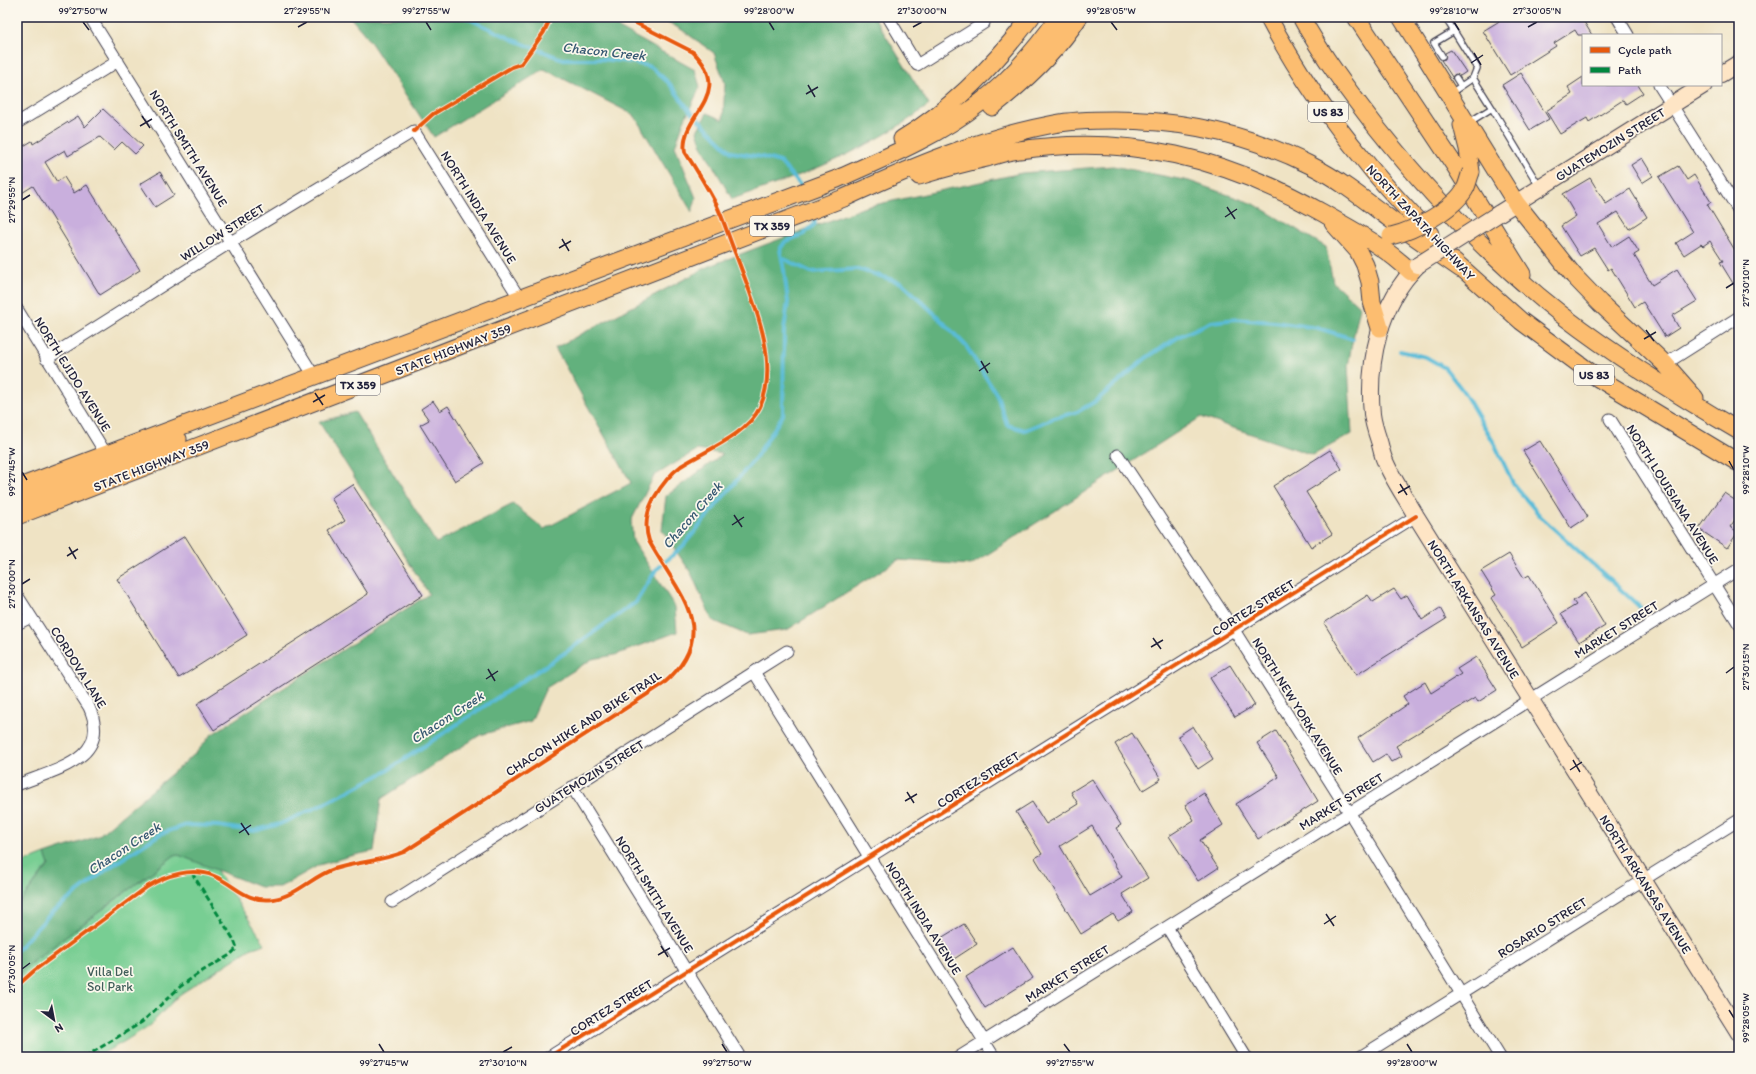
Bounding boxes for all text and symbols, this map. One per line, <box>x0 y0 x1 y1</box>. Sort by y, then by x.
text: 99°27'50"W <box>58 4 108 17</box>
text: 27°29'55"N <box>284 4 330 17</box>
text: 99°27'55"W <box>402 4 451 17</box>
text: 99°28'00"W <box>744 4 795 17</box>
text: 27°30'00"N <box>897 4 947 17</box>
text: 99°28'05"W <box>1086 4 1136 17</box>
text: 99°28'10"W <box>1429 4 1479 17</box>
text: 27°30'05"N <box>1513 4 1561 17</box>
legend <box>1582 34 1722 86</box>
water label: Chacon Creek <box>562 39 647 64</box>
text: Cycle path <box>1618 43 1672 57</box>
text: Path <box>1618 63 1641 77</box>
street label: NORTH SMITH AVENUE <box>146 87 231 209</box>
road number: US 83 <box>1308 102 1348 122</box>
street label: GUATEMOZIN STREET <box>1553 104 1669 184</box>
street label: NORTH INDIA AVENUE <box>438 148 519 266</box>
street label: NORTH ZAPATA HIGHWAY <box>1363 162 1478 284</box>
text: 27°29'55"N <box>5 177 18 223</box>
street label: WILLOW STREET <box>177 200 268 264</box>
road number: TX 359 <box>750 216 794 236</box>
text: 27°30'10"N <box>1739 259 1752 307</box>
street label: NORTH EJIDO AVENUE <box>31 314 114 434</box>
street label: STATE HIGHWAY 359 <box>393 320 513 378</box>
road number: US 83 <box>1574 365 1614 385</box>
road number: TX 359 <box>336 375 380 395</box>
street label: NORTH LOUISIANA AVENUE <box>1623 422 1722 567</box>
street label: STATE HIGHWAY 359 <box>91 436 211 494</box>
text: 99°28'10"W <box>1739 445 1752 495</box>
text: 99°27'45"W <box>5 447 18 496</box>
water label: Chacon Creek <box>659 478 727 552</box>
street label: NORTH ARKANSAS AVENUE <box>1425 537 1523 681</box>
text: 27°30'00"N <box>5 559 18 609</box>
street label: CORTEZ STREET <box>1209 576 1298 639</box>
street label: MARKET STREET <box>1571 597 1662 661</box>
street label: CORDOVA LANE <box>47 624 110 711</box>
street label: NORTH NEW YORK AVENUE <box>1249 635 1346 778</box>
text: 27°30'15"N <box>1739 643 1752 690</box>
street label: CHACON HIKE AND BIKE TRAIL <box>503 667 664 779</box>
water label: Chacon Creek <box>408 687 488 747</box>
street label: GUATEMOZIN STREET <box>532 736 648 816</box>
street label: CORTEZ STREET <box>934 748 1023 811</box>
street label: MARKET STREET <box>1296 769 1387 833</box>
street label: NORTH ARKANSAS AVENUE <box>1597 812 1695 956</box>
water label: Chacon Creek <box>85 818 165 878</box>
street label: NORTH SMITH AVENUE <box>612 833 697 955</box>
street label: NORTH INDIA AVENUE <box>883 859 964 977</box>
street label: ROSARIO STREET <box>1495 894 1590 961</box>
street label: MARKET STREET <box>1022 941 1113 1005</box>
text: 27°30'05"N <box>5 945 18 993</box>
park label: Villa Del Sol Park <box>87 964 133 994</box>
street label: CORTEZ STREET <box>567 976 656 1039</box>
text: 99°28'05"W <box>1739 993 1752 1043</box>
north arrow <box>34 1000 74 1040</box>
text: N <box>52 1021 66 1036</box>
text: 99°27'45"W <box>360 1056 409 1069</box>
text: 27°30'10"N <box>479 1056 527 1069</box>
text: 99°27'50"W <box>702 1056 752 1069</box>
text: 99°27'55"W <box>1046 1056 1095 1069</box>
text: 99°28'00"W <box>1387 1056 1438 1069</box>

